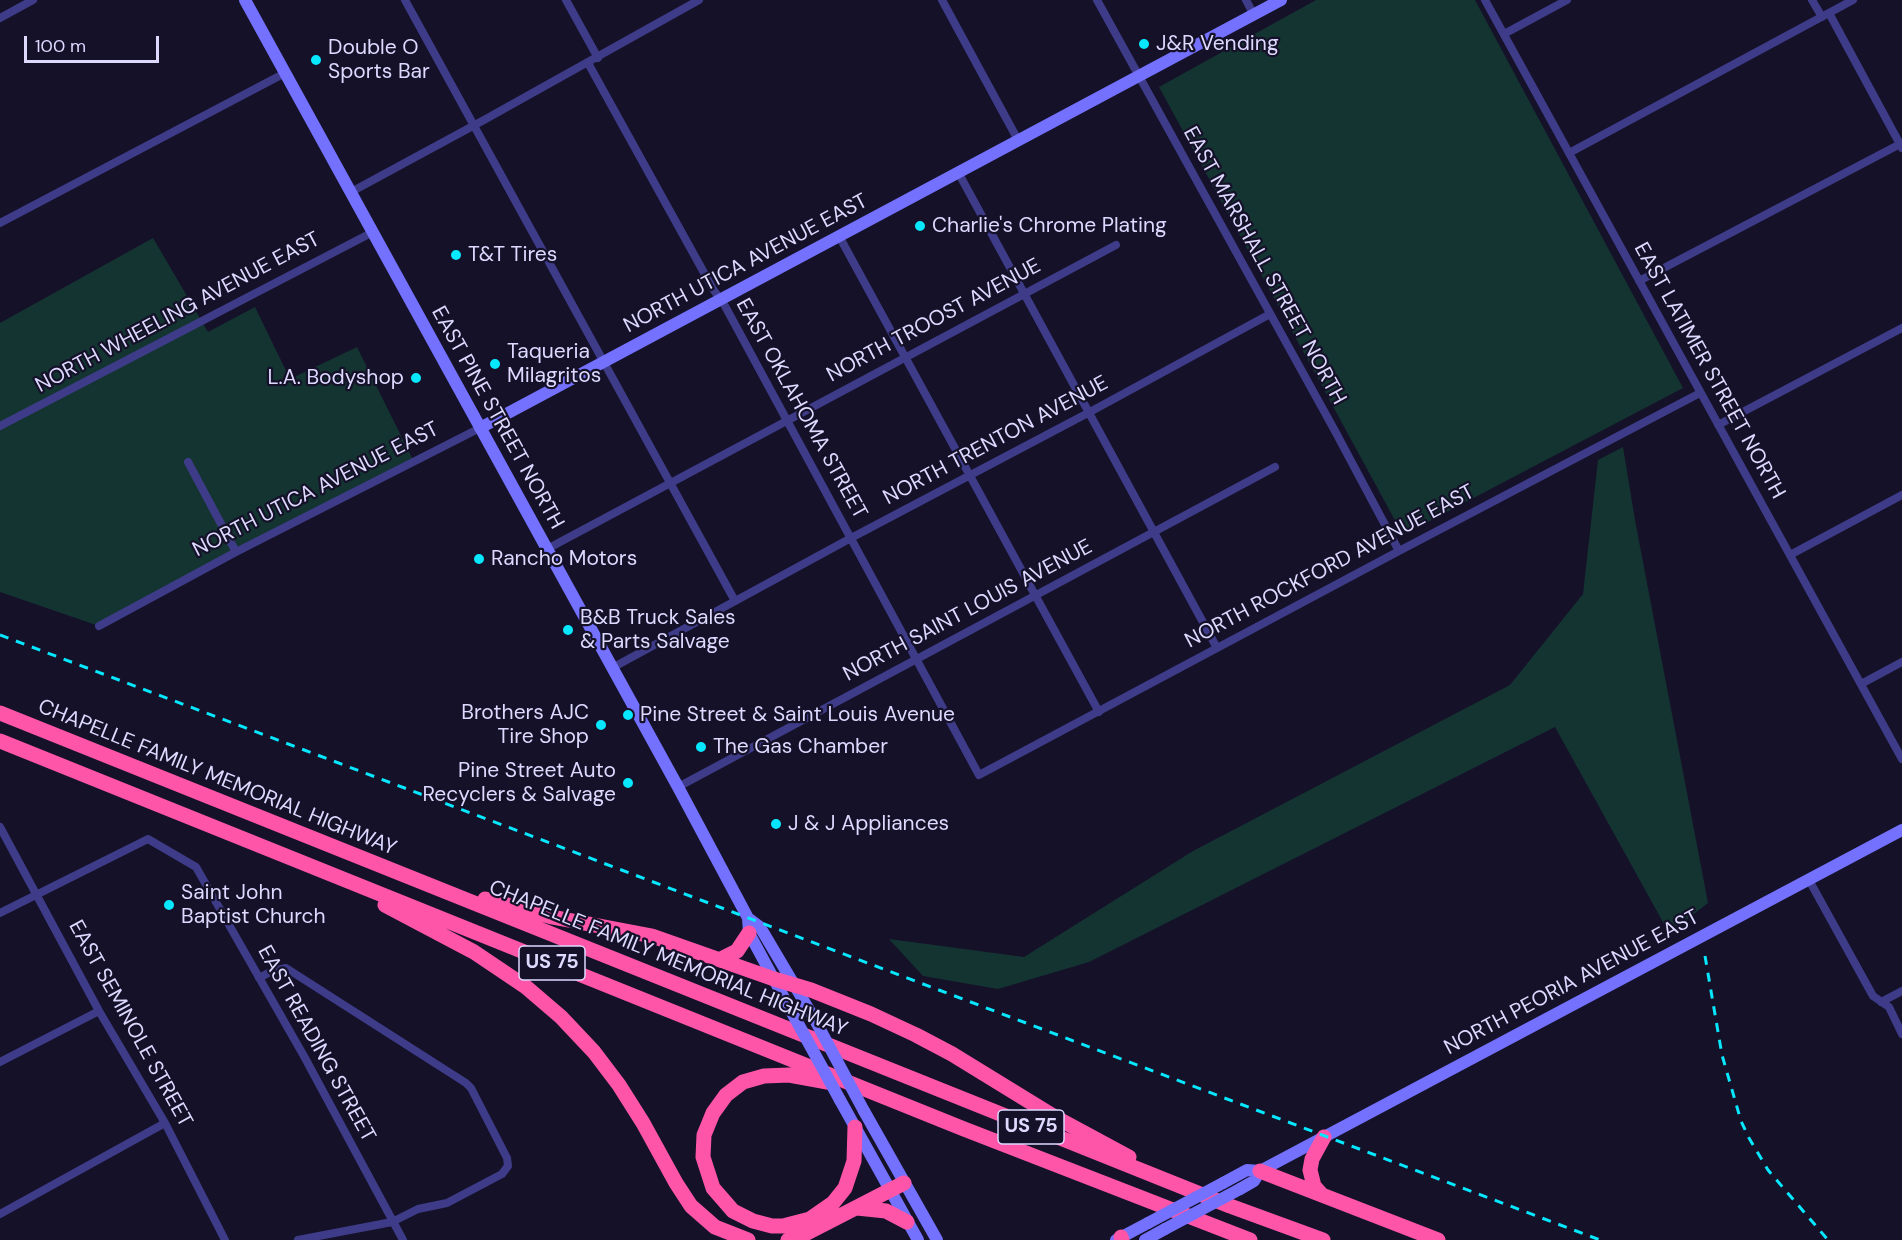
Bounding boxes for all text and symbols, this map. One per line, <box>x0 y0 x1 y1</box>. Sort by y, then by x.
scale bar <box>27 24 162 62</box>
place label: J&R Vending <box>1156 31 1279 57</box>
text: 100 m <box>35 34 86 58</box>
place label: Double O Sports Bar <box>328 35 430 85</box>
marker: J&R Vending <box>1137 37 1151 51</box>
marker: Double O Sports Bar <box>309 53 323 67</box>
street label: EAST MARSHALL STREET NORTH <box>1177 123 1351 409</box>
street label: NORTH UTICA AVENUE EAST <box>620 189 872 339</box>
place label: Charlie's Chrome Plating <box>932 213 1167 239</box>
marker: Charlie's Chrome Plating <box>913 219 927 233</box>
street label: NORTH WHEELING AVENUE EAST <box>32 227 324 399</box>
street label: EAST LATIMER STREET NORTH <box>1628 238 1790 504</box>
place label: T&T Tires <box>468 242 557 268</box>
marker: T&T Tires <box>449 248 463 262</box>
street label: NORTH TROOST AVENUE <box>823 254 1045 388</box>
street label: EAST OKLAHOMA STREET <box>730 294 872 524</box>
street label: EAST PINE STREET NORTH <box>425 302 569 534</box>
place label: Taqueria Milagritos <box>507 339 601 389</box>
marker: Taqueria Milagritos <box>488 357 502 371</box>
place label: L.A. Bodyshop <box>268 365 404 391</box>
marker: L.A. Bodyshop <box>409 371 423 385</box>
street label: NORTH TRENTON AVENUE <box>879 371 1113 511</box>
street label: NORTH UTICA AVENUE EAST <box>189 417 443 563</box>
street label: NORTH ROCKFORD AVENUE EAST <box>1181 480 1479 654</box>
street label: NORTH SAINT LOUIS AVENUE <box>839 535 1097 687</box>
place label: Rancho Motors <box>491 546 637 572</box>
marker: Rancho Motors <box>472 552 486 566</box>
place label: B&B Truck Sales & Parts Salvage <box>580 605 736 655</box>
marker: B&B Truck Sales & Parts Salvage <box>561 623 575 637</box>
street label: CHAPELLE FAMILY MEMORIAL HIGHWAY <box>34 694 400 862</box>
place label: Brothers AJC Tire Shop <box>461 700 589 750</box>
place label: Pine Street & Saint Louis Avenue <box>640 702 955 728</box>
marker: Pine Street & Saint Louis Avenue <box>621 708 635 722</box>
marker: Brothers AJC Tire Shop <box>594 718 608 732</box>
place label: The Gas Chamber <box>713 734 888 760</box>
marker: The Gas Chamber <box>694 740 708 754</box>
place label: Pine Street Auto Recyclers & Salvage <box>423 758 616 808</box>
marker: Pine Street Auto Recyclers & Salvage <box>621 776 635 790</box>
place label: J & J Appliances <box>788 811 949 837</box>
marker: J & J Appliances <box>769 817 783 831</box>
street label: CHAPELLE FAMILY MEMORIAL HIGHWAY <box>485 875 851 1043</box>
place label: Saint John Baptist Church <box>181 880 326 930</box>
marker: Saint John Baptist Church <box>162 898 176 912</box>
street label: NORTH PEORIA AVENUE EAST <box>1440 905 1704 1061</box>
street label: EAST SEMINOLE STREET <box>63 916 197 1132</box>
street label: EAST READING STREET <box>252 942 380 1146</box>
road number: US 75 <box>519 946 585 980</box>
road number: US 75 <box>998 1110 1064 1144</box>

